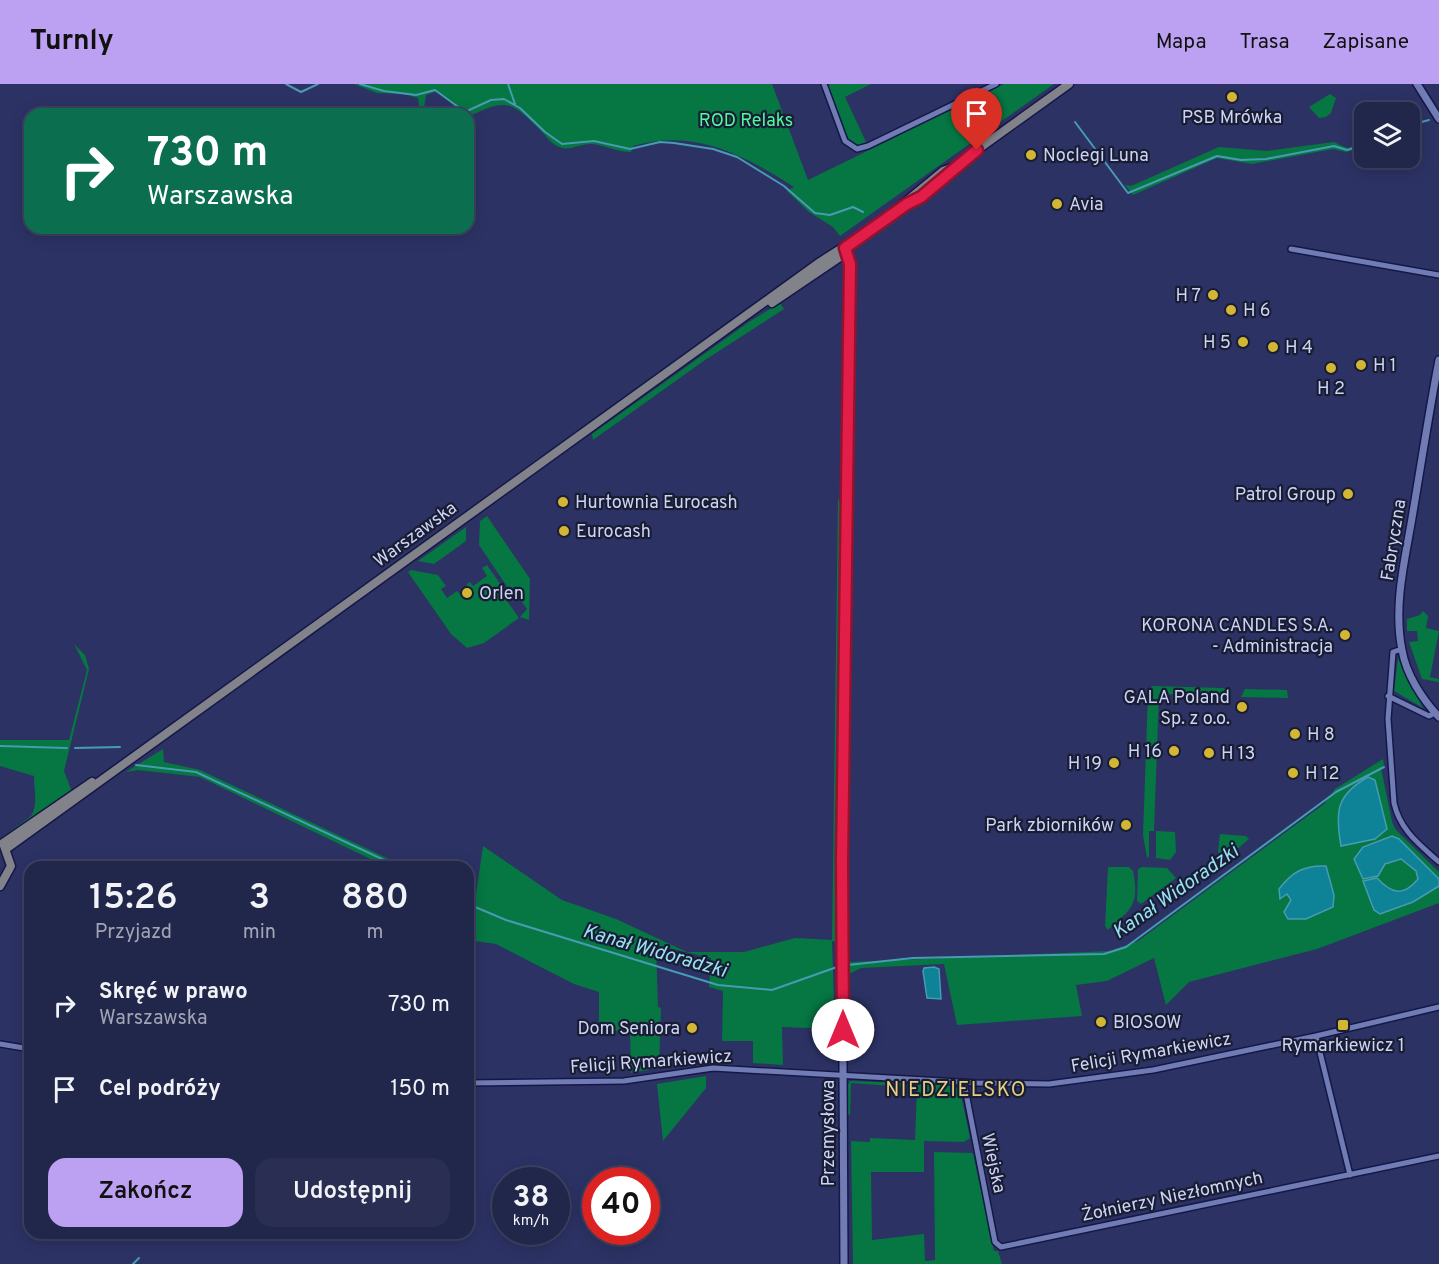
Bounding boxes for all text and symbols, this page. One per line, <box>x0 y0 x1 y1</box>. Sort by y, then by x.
text: Turnly <box>30 24 114 60</box>
text: Mapa <box>1156 29 1207 56</box>
text: Trasa <box>1240 29 1289 56</box>
text: Zapisane <box>1322 29 1409 56</box>
pin <box>951 88 1002 150</box>
marker: PSB Mrówka <box>1225 90 1239 104</box>
icon: arrive <box>960 97 993 130</box>
map controls <box>1354 102 1420 168</box>
button: layers <box>1354 102 1420 168</box>
place label: PSB Mrówka <box>1182 107 1282 130</box>
park label: ROD Relaks <box>699 110 793 133</box>
text: 730 m <box>147 128 268 181</box>
icon: right <box>48 132 126 210</box>
place label: Noclegi Luna <box>1043 145 1149 168</box>
marker: Noclegi Luna <box>1024 148 1038 162</box>
text: Warszawska <box>147 180 293 214</box>
place label: Avia <box>1069 194 1104 217</box>
marker: Avia <box>1050 197 1064 211</box>
place label: H 7 <box>1175 285 1201 308</box>
marker: H 7 <box>1206 288 1220 302</box>
place label: H 6 <box>1243 300 1271 323</box>
marker: H 6 <box>1224 303 1238 317</box>
place label: H 5 <box>1203 332 1231 355</box>
marker: H 5 <box>1236 335 1250 349</box>
place label: H 4 <box>1285 337 1313 360</box>
marker: H 4 <box>1266 340 1280 354</box>
place label: H 1 <box>1373 355 1397 378</box>
marker: H 1 <box>1354 358 1368 372</box>
marker: H 2 <box>1324 361 1338 375</box>
place label: H 2 <box>1317 378 1345 401</box>
place label: Patrol Group <box>1235 484 1336 507</box>
marker: Patrol Group <box>1341 487 1355 501</box>
place label: Hurtownia Eurocash <box>575 492 738 515</box>
marker: Hurtownia Eurocash <box>556 495 570 509</box>
street label: Warszawska <box>370 497 462 573</box>
street label: Fabryczna <box>1377 498 1412 583</box>
place label: Eurocash <box>576 521 651 544</box>
marker: Eurocash <box>557 524 571 538</box>
place label: Orlen <box>479 583 524 606</box>
marker: Orlen <box>460 586 474 600</box>
place label: KORONA CANDLES S.A. - Administracja <box>1141 615 1333 659</box>
marker: KORONA CANDLES S.A. - Administracja <box>1338 628 1352 642</box>
place label: GALA Poland Sp. z o.o. <box>1124 687 1230 731</box>
marker: GALA Poland Sp. z o.o. <box>1235 700 1249 714</box>
place label: H 8 <box>1307 724 1335 747</box>
marker: H 8 <box>1288 727 1302 741</box>
place label: H 16 <box>1128 741 1162 764</box>
place label: H 13 <box>1221 743 1255 766</box>
marker: H 16 <box>1167 744 1181 758</box>
marker: H 13 <box>1202 746 1216 760</box>
place label: H 19 <box>1068 753 1102 776</box>
marker: H 19 <box>1107 756 1121 770</box>
place label: H 12 <box>1305 763 1340 786</box>
marker: H 12 <box>1286 766 1300 780</box>
place label: Park zbiorników <box>985 815 1114 838</box>
marker: Park zbiorników <box>1119 818 1133 832</box>
water label: Kanał Widoradzki <box>1108 839 1245 946</box>
text: 15:26 <box>89 876 178 922</box>
text: 3 <box>249 876 270 922</box>
text: 880 <box>341 876 409 922</box>
water label: Kanał Widoradzki <box>580 919 730 985</box>
text: Przyjazd <box>95 920 172 946</box>
text: min <box>243 920 276 946</box>
text: m <box>367 920 383 946</box>
text: Skręć w prawo <box>99 979 248 1006</box>
icon: right <box>48 989 81 1022</box>
text: 730 m <box>388 992 450 1019</box>
position arrow <box>811 998 875 1062</box>
text: Warszawska <box>99 1006 207 1032</box>
place label: BIOSOW <box>1113 1012 1181 1035</box>
marker: BIOSOW <box>1094 1015 1108 1029</box>
place label: Dom Seniora <box>577 1018 680 1041</box>
marker: Rymarkiewicz 1 <box>1336 1018 1350 1032</box>
marker: Dom Seniora <box>685 1021 699 1035</box>
street label: Felicji Rymarkiewicz <box>1069 1028 1233 1079</box>
place label: Rymarkiewicz 1 <box>1281 1035 1405 1058</box>
street label: Felicji Rymarkiewicz <box>569 1045 733 1080</box>
icon: arrive <box>48 1073 81 1106</box>
text: Cel podróży <box>99 1076 221 1103</box>
text: 150 m <box>390 1076 450 1103</box>
district label: NIEDZIELSKO <box>885 1078 1027 1104</box>
street label: Przemysłowa <box>818 1080 841 1186</box>
street label: Wiejska <box>975 1131 1010 1196</box>
button: Zakończ <box>48 1158 243 1227</box>
button: Udostępnij <box>255 1158 450 1227</box>
street label: Żołnierzy Niezłomnych <box>1079 1165 1265 1228</box>
speed limit sign: 40 <box>582 1167 660 1245</box>
text: 38 <box>513 1180 549 1217</box>
text: km/h <box>513 1212 549 1231</box>

